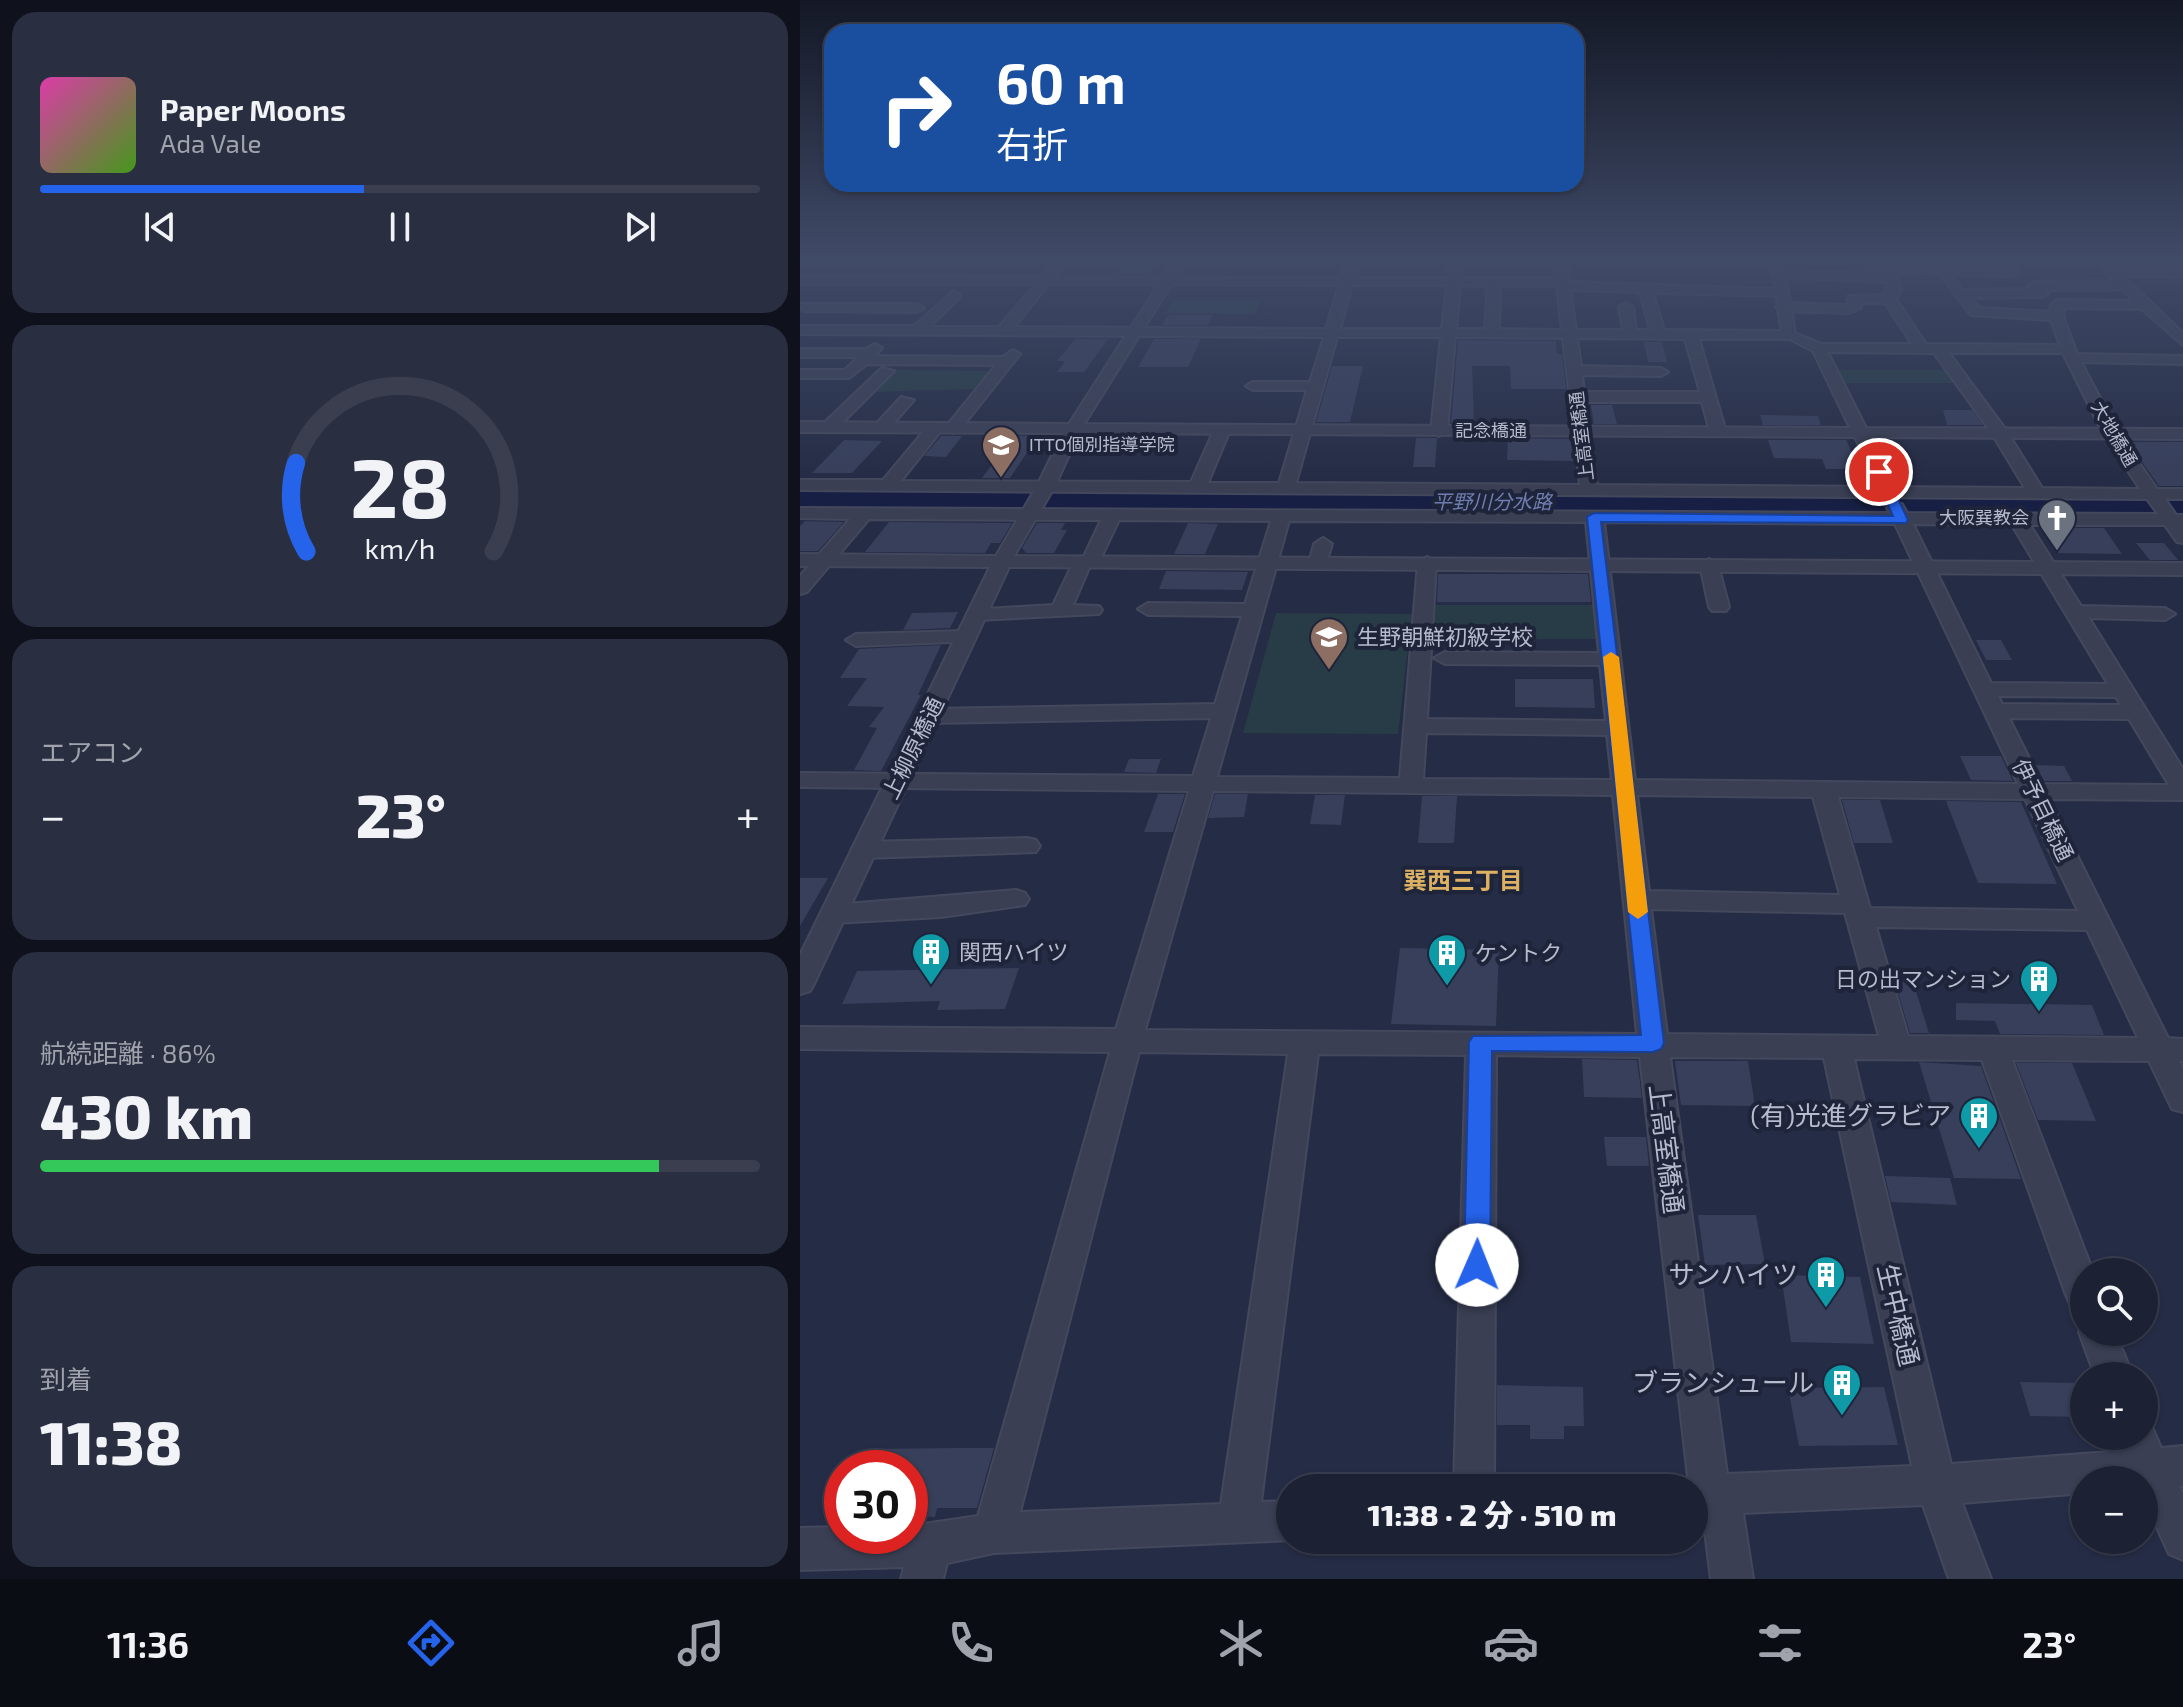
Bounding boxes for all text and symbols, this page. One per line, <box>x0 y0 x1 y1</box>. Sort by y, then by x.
text: 60 m <box>996 48 1126 115</box>
icon: right <box>864 56 968 160</box>
text: Paper Moons <box>160 91 346 127</box>
text: 右折 <box>996 122 1068 165</box>
text: Ada Vale <box>160 127 262 158</box>
icon: previous <box>138 205 182 249</box>
icon: pause <box>378 205 422 249</box>
icon: next <box>618 205 662 249</box>
street label: 上高室橋通 <box>1565 390 1597 482</box>
street label: 大地橋通 <box>2087 397 2142 470</box>
street label: 記念橋通 <box>1455 419 1527 441</box>
school or university icon: ITTO個別指導学院 <box>980 424 1022 479</box>
place label: ITTO個別指導学院 <box>1029 433 1174 455</box>
text: 28 <box>350 435 450 535</box>
pin <box>1845 438 1913 506</box>
icon: arrive <box>1857 450 1901 494</box>
water label: 平野川分水路 <box>1432 489 1554 513</box>
church icon: 大阪巽教会 <box>2036 497 2078 552</box>
place label: 大阪巽教会 <box>1939 506 2029 528</box>
text: km/h <box>365 530 435 565</box>
school or university icon: 生野朝鮮初級学校 <box>1308 616 1350 671</box>
place label: 生野朝鮮初級学校 <box>1357 623 1533 649</box>
street label: 上柳原橋通 <box>876 692 948 803</box>
text: エアコン <box>40 736 144 767</box>
street label: 伊予目橋通 <box>2008 754 2080 865</box>
text: 23° <box>356 778 446 850</box>
text: − <box>40 788 66 841</box>
text: + <box>736 788 760 841</box>
district label: 巽西三丁目 <box>1403 865 1523 894</box>
building icon: 関西ハイツ <box>910 931 952 986</box>
building icon: ケントク <box>1426 932 1468 987</box>
place label: 関西ハイツ <box>959 938 1069 964</box>
place label: ケントク <box>1475 939 1562 965</box>
building icon: 日の出マンション <box>2018 958 2060 1013</box>
place label: 日の出マンション <box>1835 965 2011 991</box>
text: 航続距離 · 86% <box>40 1037 216 1068</box>
text: 430 km <box>40 1079 253 1151</box>
street label: 上高室橋通 <box>1644 1082 1691 1215</box>
building icon: (有)光進グラビア <box>1958 1095 2000 1150</box>
place label: (有)光進グラビア <box>1750 1099 1951 1130</box>
position arrow <box>1435 1223 1519 1307</box>
building icon: サンハイツ <box>1805 1254 1847 1309</box>
place label: サンハイツ <box>1669 1258 1798 1289</box>
map controls <box>2070 1258 2158 1554</box>
button: search <box>2070 1258 2158 1346</box>
street label: 生中橋通 <box>1873 1261 1926 1369</box>
building icon: ブランシュール <box>1821 1362 1863 1417</box>
button: + <box>2070 1362 2158 1450</box>
text: 到着 <box>40 1363 92 1394</box>
place label: ブランシュール <box>1632 1366 1814 1397</box>
text: 11:38 <box>40 1405 183 1477</box>
speed limit sign: 30 <box>824 1450 928 1554</box>
button: − <box>2070 1466 2158 1554</box>
text: 11:38 · 2 分 · 510 m <box>1367 1496 1617 1532</box>
icon: directions <box>403 1615 459 1671</box>
icon: music <box>673 1615 729 1671</box>
icon: phone <box>943 1615 999 1671</box>
icon: climate <box>1213 1615 1269 1671</box>
icon: car <box>1483 1615 1539 1671</box>
icon: filters <box>1752 1615 1808 1671</box>
text: 11:36 <box>107 1622 189 1665</box>
text: 23° <box>2022 1622 2076 1665</box>

